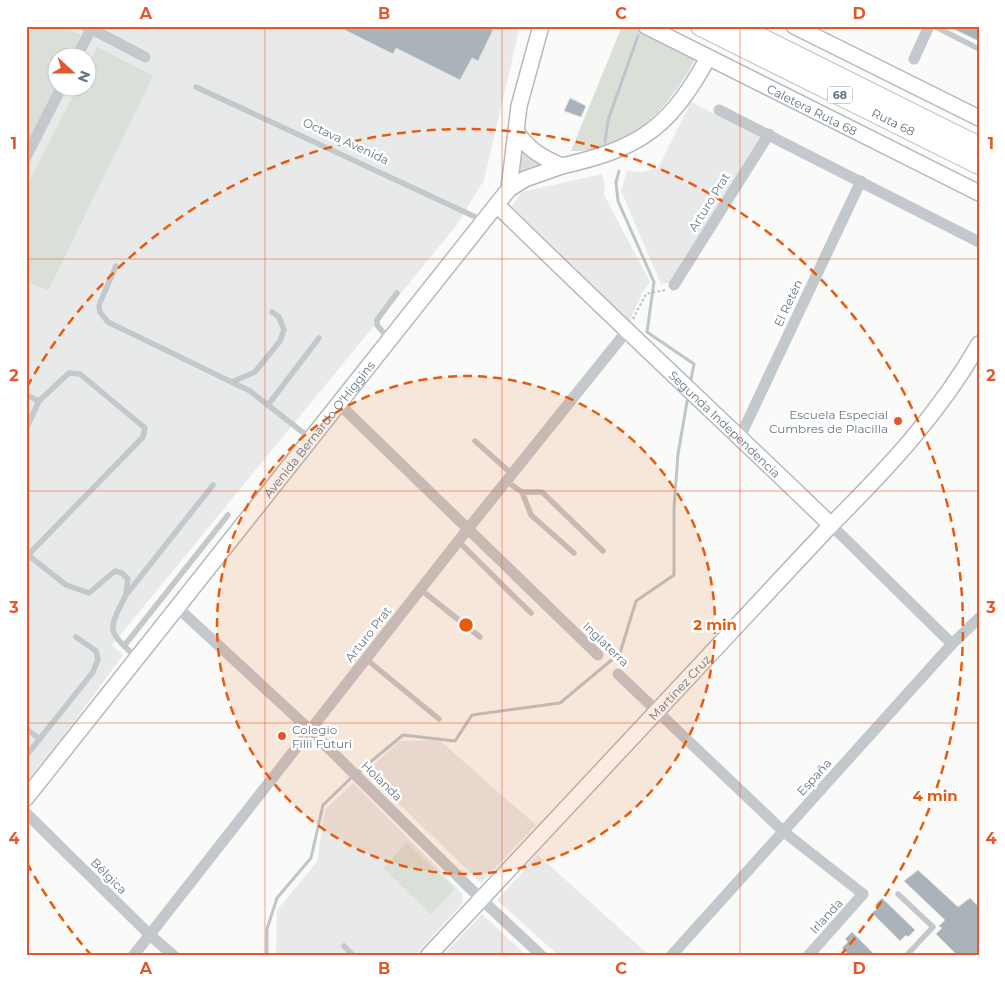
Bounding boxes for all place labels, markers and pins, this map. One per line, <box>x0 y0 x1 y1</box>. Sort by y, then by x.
place label: Escuela Especial Cumbres de Placilla <box>769 407 888 436</box>
marker: Escuela Especial Cumbres de Placilla <box>892 415 904 427</box>
centre of rings <box>457 616 475 634</box>
place label: Colegio Filii Futuri <box>292 722 352 751</box>
marker: Colegio Filii Futuri <box>276 730 288 742</box>

